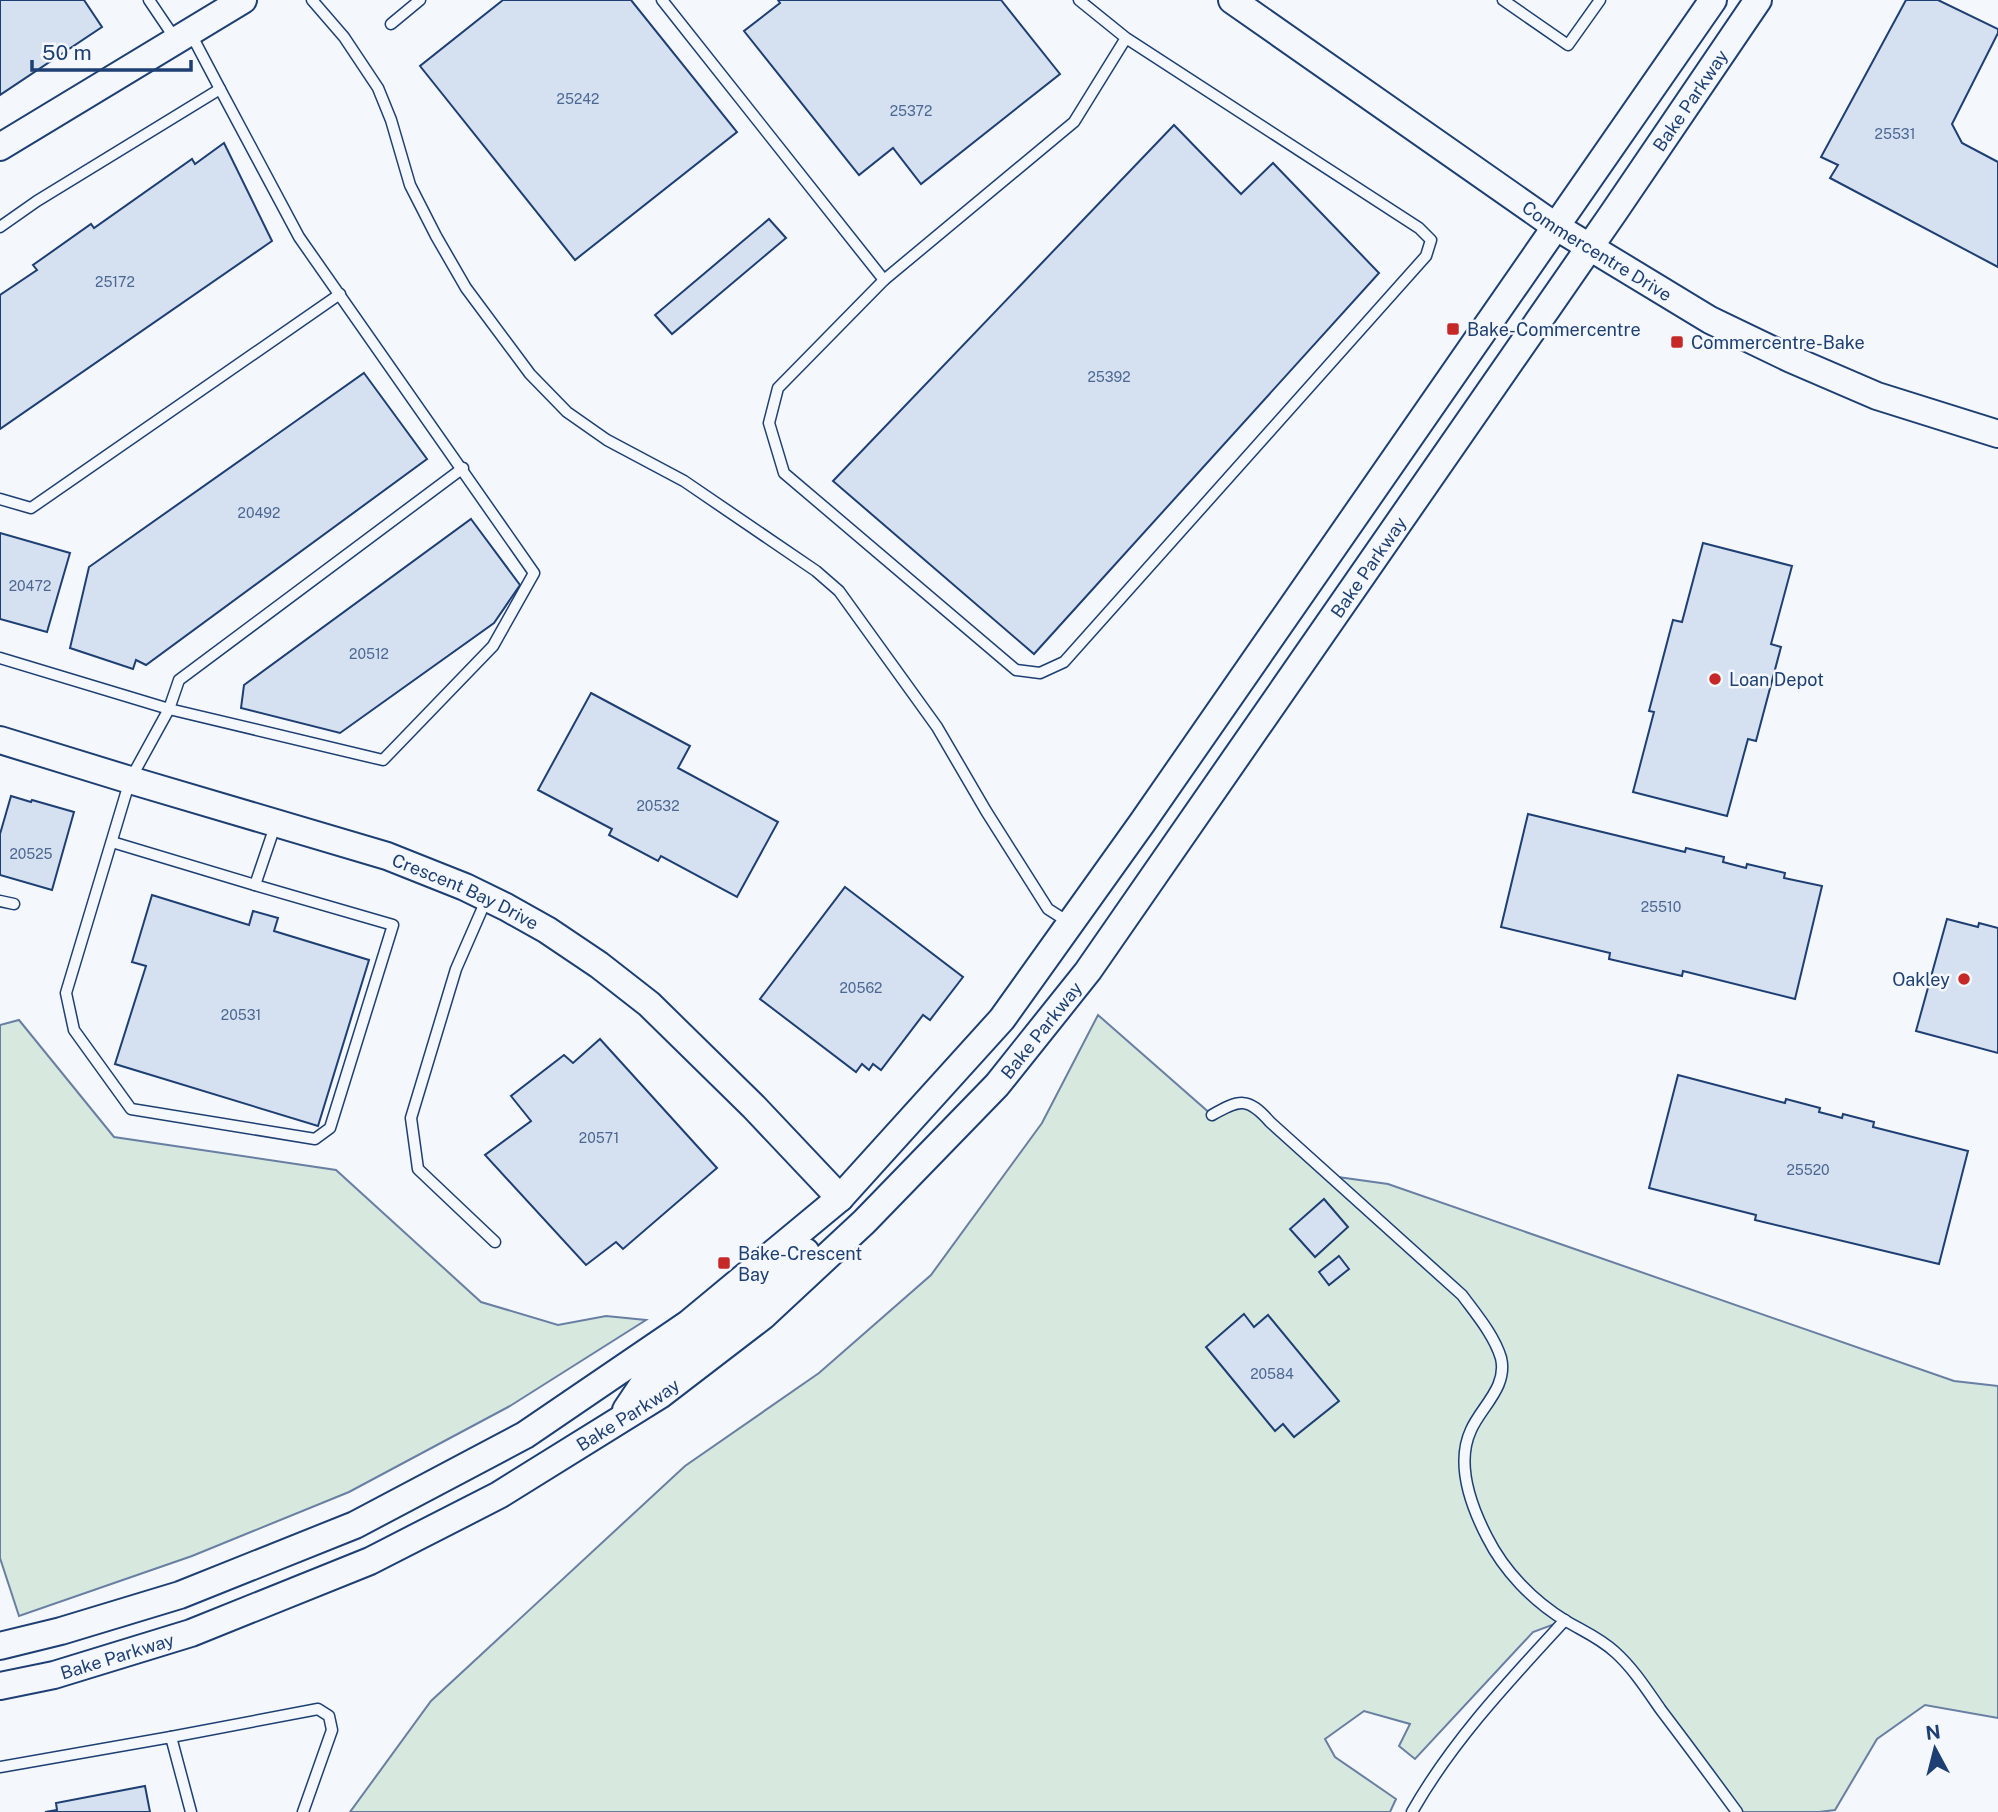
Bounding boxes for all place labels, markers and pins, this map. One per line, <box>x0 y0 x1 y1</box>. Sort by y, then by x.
place label: Bake-Commercentre <box>1467 319 1641 340</box>
marker: Bake-Commercentre <box>1445 321 1461 337</box>
place label: Commercentre-Bake <box>1691 332 1865 353</box>
marker: Commercentre-Bake <box>1669 334 1685 350</box>
place label: Loan Depot <box>1729 669 1824 690</box>
marker: Loan Depot <box>1707 671 1723 687</box>
place label: Oakley <box>1892 969 1950 990</box>
marker: Oakley <box>1956 971 1972 987</box>
place label: Bake-Crescent Bay <box>738 1243 862 1285</box>
marker: Bake-Crescent Bay <box>716 1255 732 1271</box>

